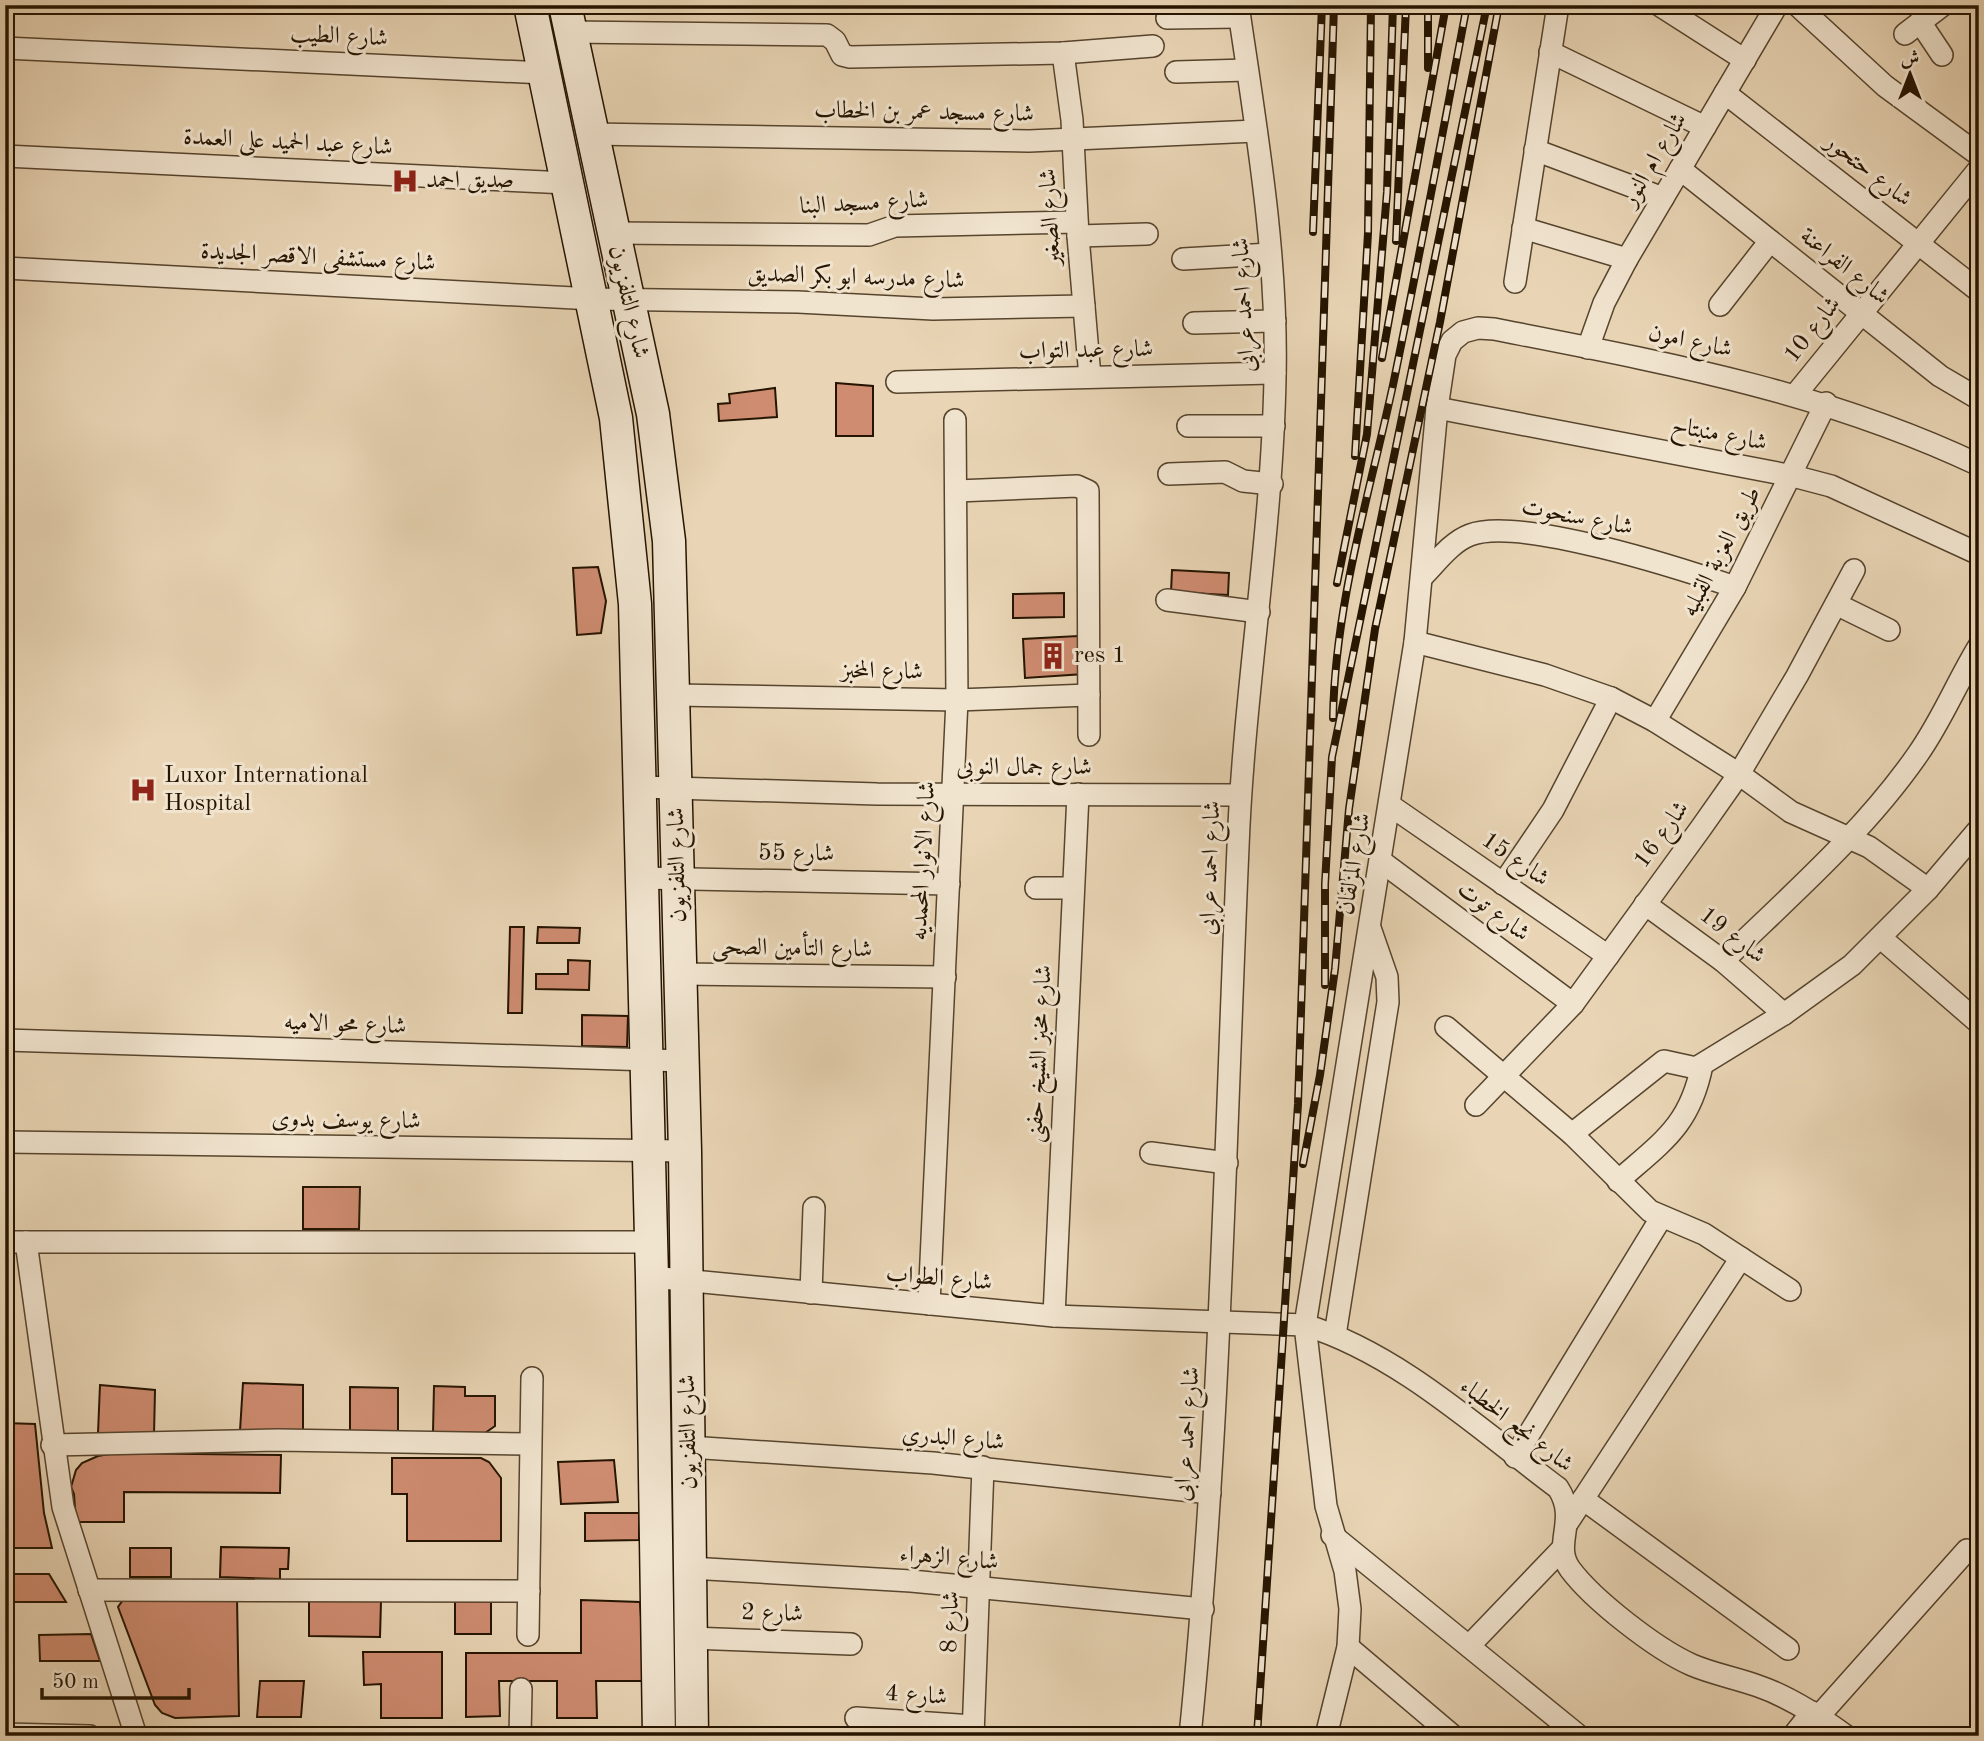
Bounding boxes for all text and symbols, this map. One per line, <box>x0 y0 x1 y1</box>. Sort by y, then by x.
street label: شارع الطيب <box>289 22 389 58</box>
north arrow <box>1876 38 1946 108</box>
text: ش <box>1901 50 1919 69</box>
street label: شارع مسجد عمر بن الخطاب <box>814 99 1034 133</box>
street label: شارع ام النور <box>1617 109 1698 216</box>
street label: شارع عبد الحميد على العمدة <box>182 126 393 166</box>
street label: شارع حتحور <box>1815 129 1916 217</box>
hospital icon: صديق احمد <box>390 166 420 196</box>
street label: شارع الصغير <box>1036 168 1072 269</box>
place label: صديق احمد <box>426 169 514 194</box>
street label: شارع مسجد البنا <box>799 189 929 225</box>
street label: شارع الفراعنة <box>1791 224 1893 315</box>
street label: شارع احمد عرابى <box>1229 237 1267 373</box>
street label: شارع مستشفى الاقصر الجديدة <box>200 240 436 282</box>
street label: شارع التلفزيون <box>598 243 653 362</box>
street label: شارع مدرسه ابو بكر الصديق <box>747 260 965 300</box>
street label: شارع 10 <box>1780 293 1851 371</box>
street label: شارع امون <box>1645 321 1734 368</box>
street label: شارع عبد التواب <box>1018 338 1154 370</box>
street label: شارع منبتاح <box>1668 414 1769 463</box>
street label: طريق العزبة القبليه <box>1678 483 1767 621</box>
street label: شارع سنحوت <box>1518 495 1635 546</box>
building icon: res 1 <box>1038 641 1068 671</box>
place label: res 1 <box>1074 644 1126 668</box>
street label: شارع المخبز <box>838 658 923 691</box>
street label: شارع جمال النوبى <box>956 756 1092 786</box>
place label: Luxor International Hospital <box>164 764 368 816</box>
hospital icon: Luxor International Hospital <box>128 775 158 805</box>
street label: شارع الانوار المحمديه <box>907 781 946 942</box>
street label: شارع 16 <box>1630 797 1699 876</box>
street label: شارع احمد عرابى <box>1197 800 1231 936</box>
street label: شارع التلفزيون <box>665 807 697 923</box>
street label: شارع المزلقان <box>1334 811 1382 918</box>
street label: شارع 15 <box>1473 828 1553 897</box>
street label: شارع 55 <box>758 841 834 873</box>
street label: شارع توت <box>1449 877 1534 951</box>
street label: شارع 19 <box>1691 903 1769 974</box>
street label: شارع التأمين الصحى <box>712 929 872 968</box>
street label: شارع مخبز الشيخ حفنى <box>1023 964 1064 1144</box>
street label: شارع محو الاميه <box>283 1011 407 1045</box>
street label: شارع يوسف بدوى <box>271 1108 421 1140</box>
street label: شارع الطواب <box>884 1262 993 1302</box>
street label: شارع احمد عرابى <box>1171 1366 1211 1502</box>
street label: شارع التلفزيون <box>676 1374 708 1490</box>
street label: شارع نجع الخطباء <box>1450 1375 1577 1484</box>
street label: شارع البدري <box>900 1423 1005 1461</box>
street label: شارع الزهراء <box>898 1542 1000 1581</box>
street label: شارع 8 <box>938 1590 970 1654</box>
street label: شارع 2 <box>740 1601 804 1633</box>
scale bar <box>42 1657 189 1701</box>
text: 50 m <box>52 1672 99 1693</box>
street label: شارع 4 <box>884 1682 948 1716</box>

